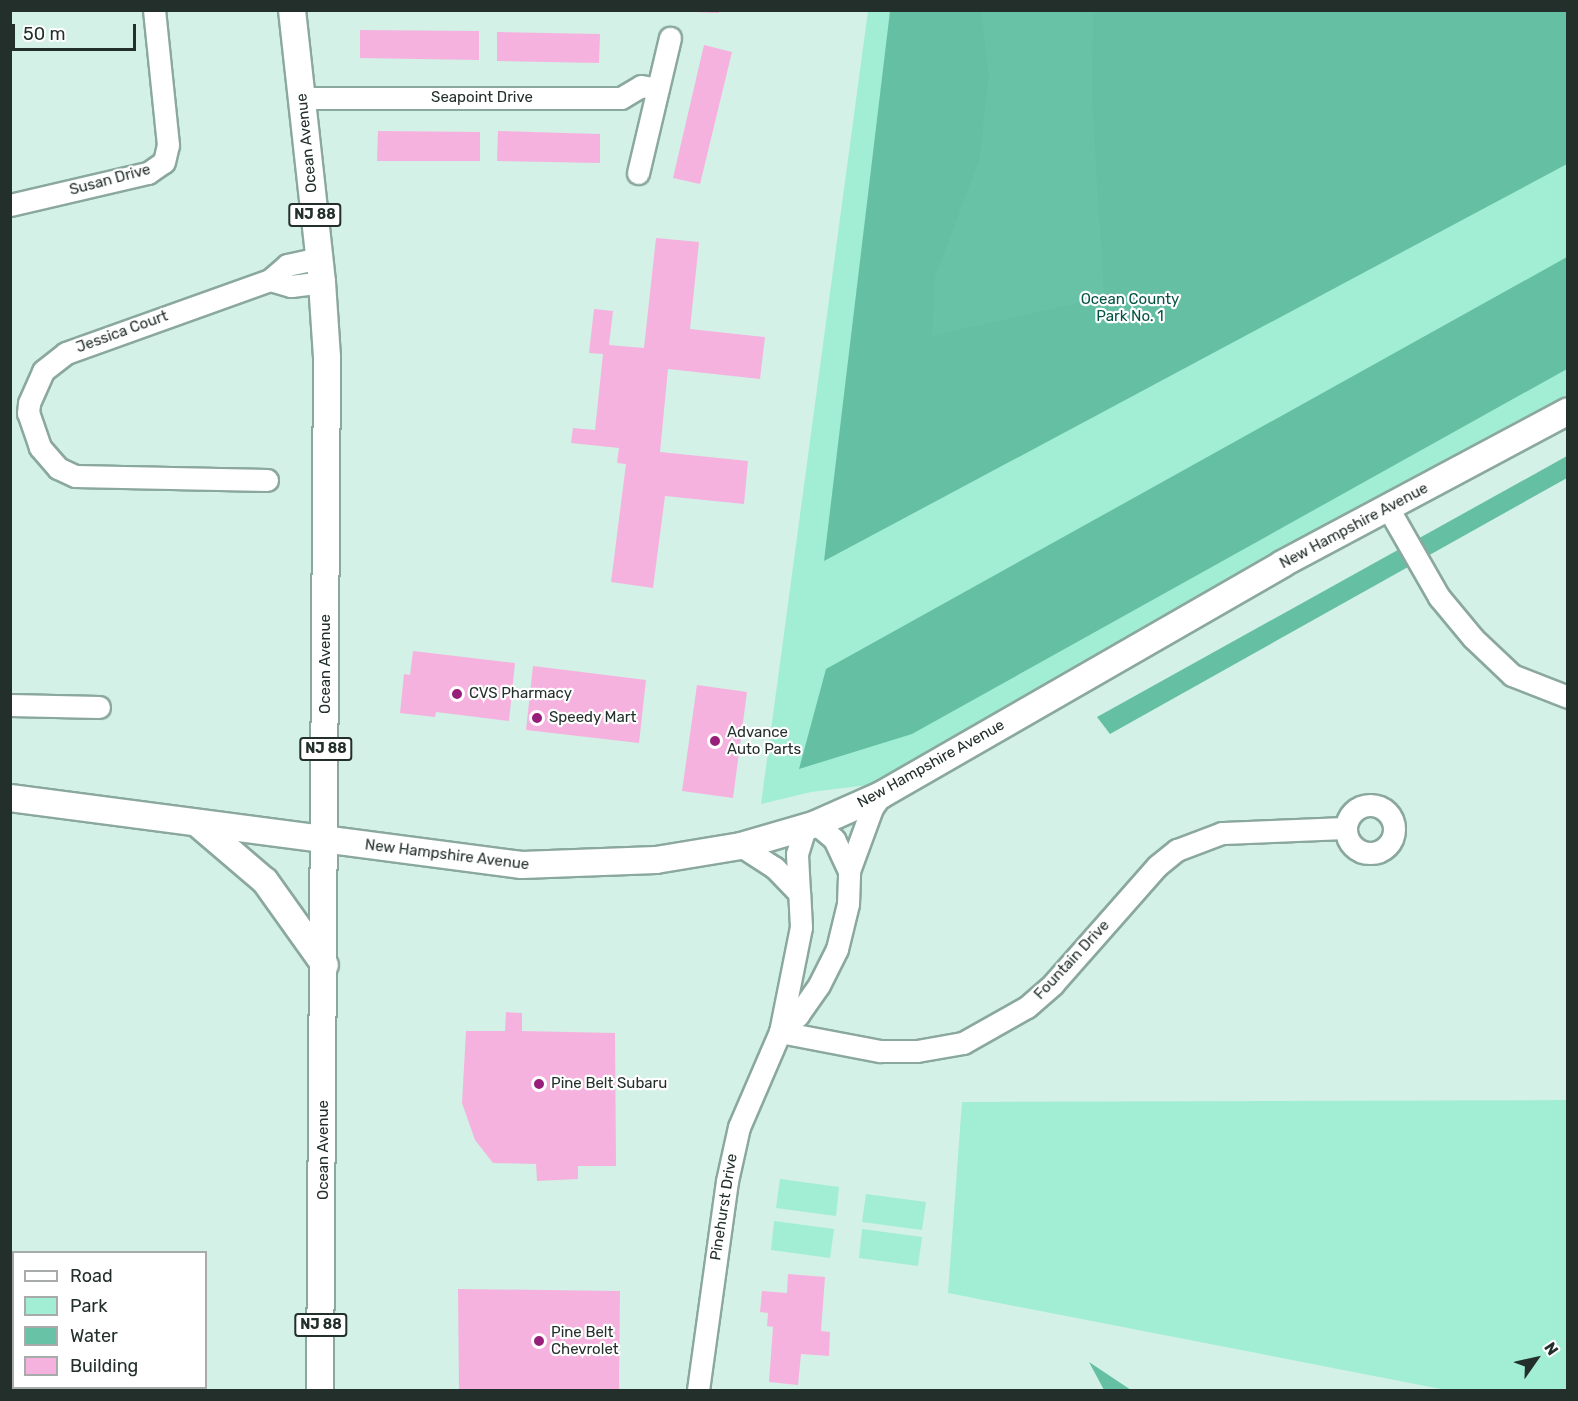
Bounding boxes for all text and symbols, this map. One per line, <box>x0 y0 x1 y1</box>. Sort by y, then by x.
scale bar <box>15 12 140 50</box>
text: 50 m <box>23 23 66 45</box>
street label: Seapoint Drive <box>431 89 533 107</box>
street label: Ocean Avenue <box>293 92 321 194</box>
street label: Susan Drive <box>68 161 152 199</box>
road number: NJ 88 <box>288 204 342 226</box>
park label: Ocean County Park No. 1 <box>1081 290 1179 325</box>
street label: Jessica Court <box>74 307 170 357</box>
street label: New Hampshire Avenue <box>1276 479 1432 573</box>
street label: Ocean Avenue <box>317 614 335 714</box>
place label: CVS Pharmacy <box>469 685 572 703</box>
marker: CVS Pharmacy <box>450 687 464 701</box>
place label: Speedy Mart <box>549 709 637 727</box>
marker: Speedy Mart <box>530 711 544 725</box>
street label: New Hampshire Avenue <box>854 716 1008 812</box>
place label: Advance Auto Parts <box>727 723 801 758</box>
marker: Advance Auto Parts <box>708 734 722 748</box>
road number: NJ 88 <box>299 738 353 760</box>
street label: New Hampshire Avenue <box>363 836 531 874</box>
street label: Fountain Drive <box>1031 917 1113 1003</box>
place label: Pine Belt Subaru <box>551 1075 667 1093</box>
marker: Pine Belt Subaru <box>532 1077 546 1091</box>
street label: Ocean Avenue <box>315 1100 333 1200</box>
street label: Pinehurst Drive <box>707 1152 741 1262</box>
legend <box>12 1251 207 1389</box>
text: Road <box>70 1265 113 1287</box>
text: Park <box>70 1295 107 1317</box>
road number: NJ 88 <box>294 1314 348 1336</box>
place label: Pine Belt Chevrolet <box>551 1323 619 1358</box>
text: Water <box>70 1325 118 1347</box>
north arrow <box>1506 1329 1566 1389</box>
marker: Pine Belt Chevrolet <box>532 1334 546 1348</box>
text: N <box>1540 1339 1562 1359</box>
text: Building <box>70 1355 138 1377</box>

